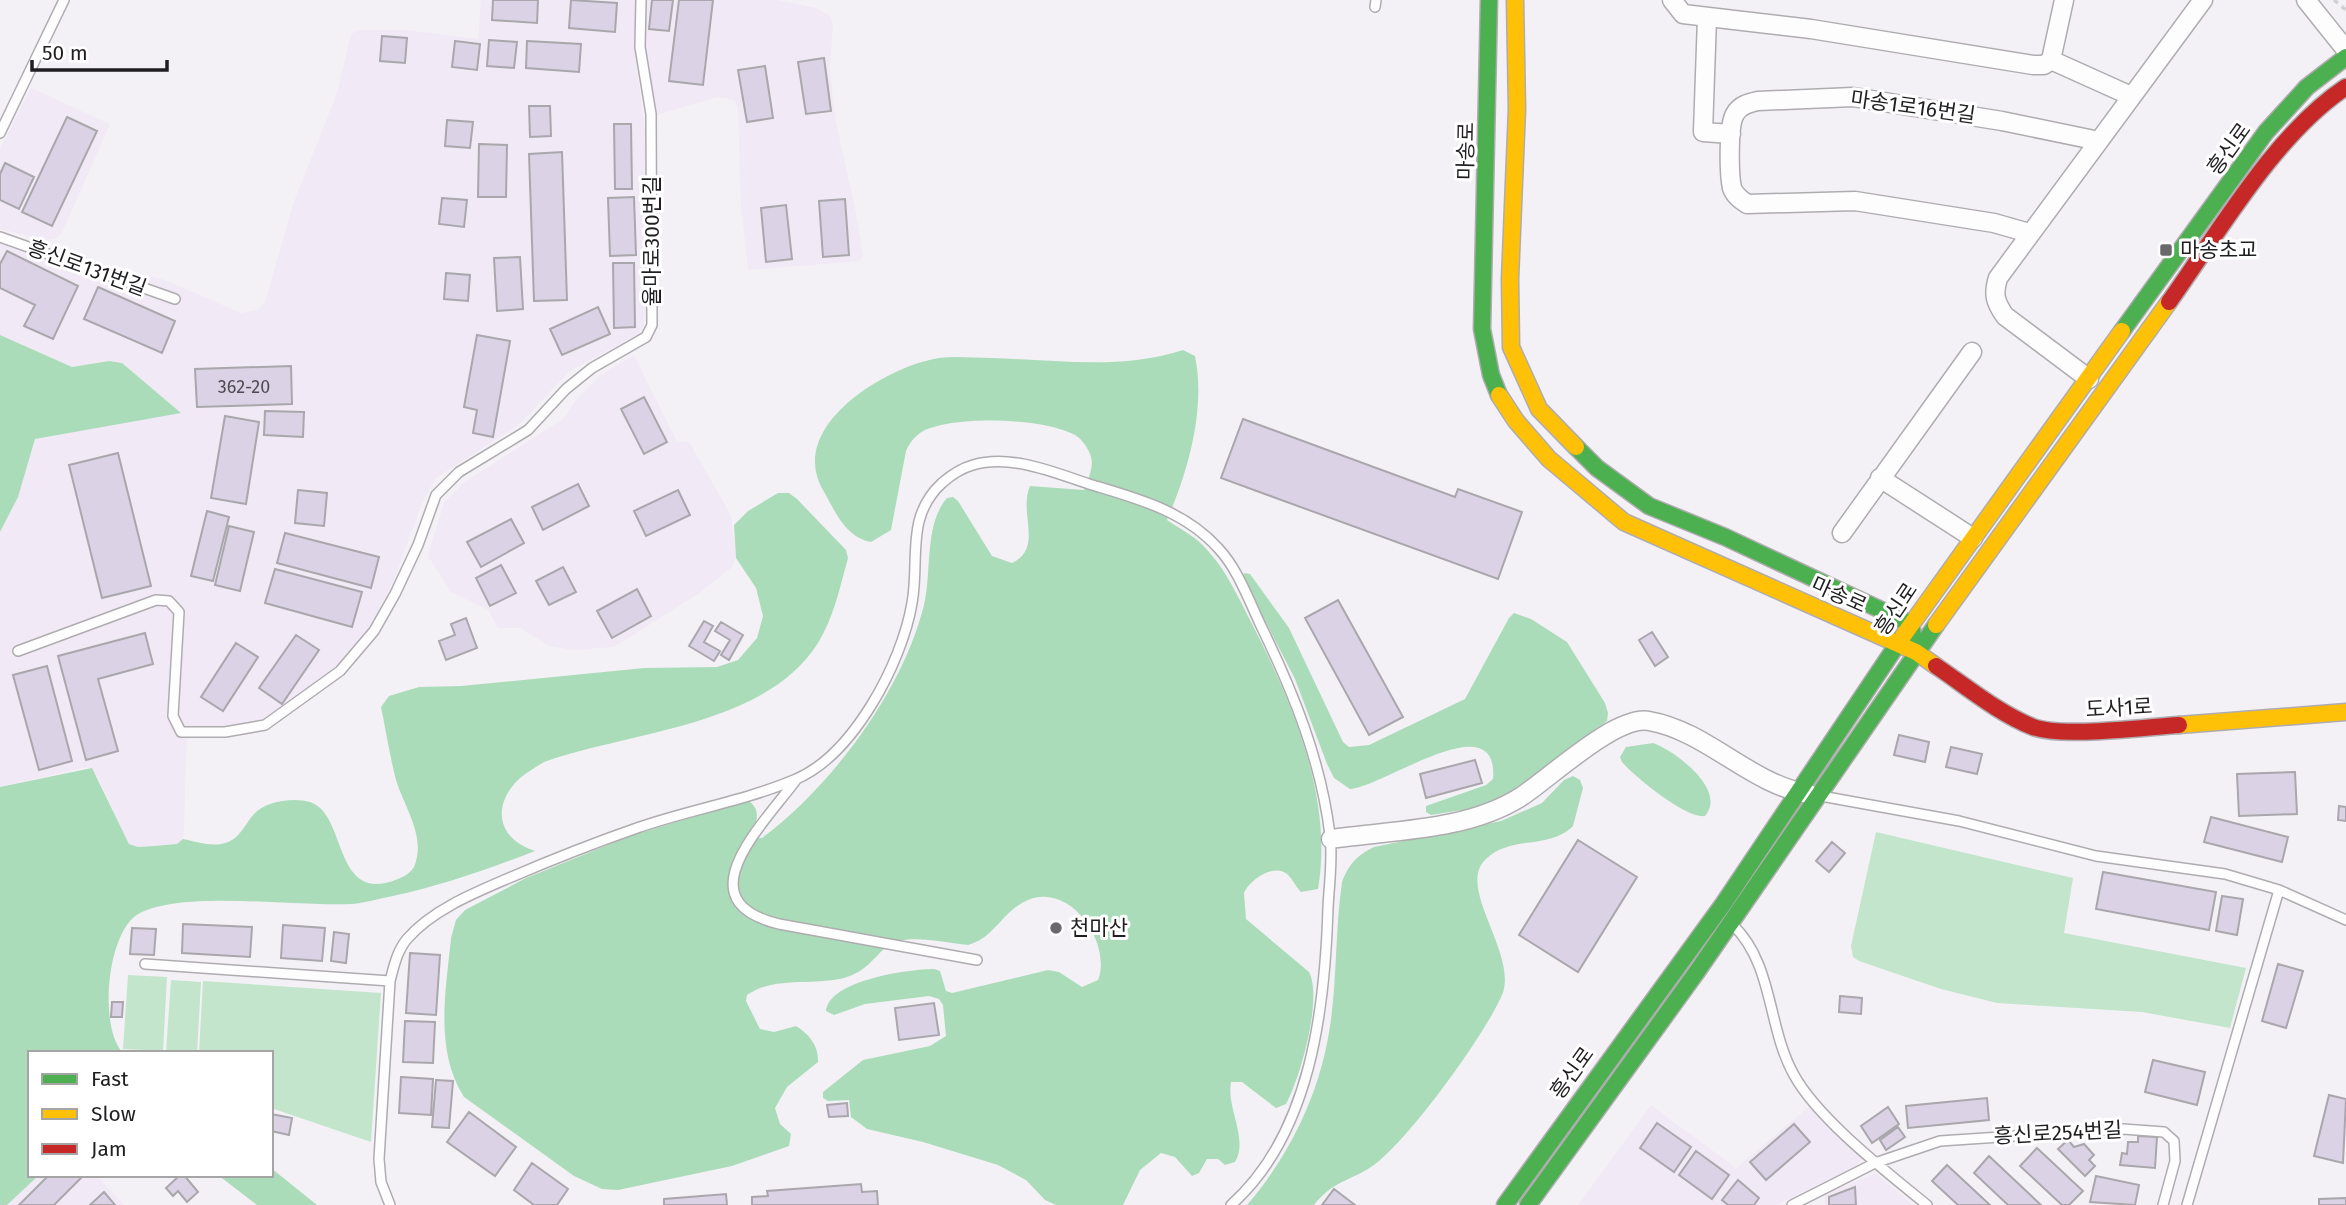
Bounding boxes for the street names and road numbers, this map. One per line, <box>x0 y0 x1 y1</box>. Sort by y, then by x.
street label: 마송1로16번길 <box>1849 85 1977 129</box>
street label: 흥신로 <box>2201 118 2257 180</box>
street label: 마송로 <box>1452 122 1480 180</box>
street label: 율마로300번길 <box>639 176 665 306</box>
street label: 흥신로131번길 <box>24 234 150 302</box>
street label: 마송로 <box>1807 571 1871 619</box>
street label: 흥신로 <box>1869 578 1923 640</box>
street label: 도사1로 <box>2085 693 2153 723</box>
street label: 흥신로 <box>1544 1042 1600 1104</box>
street label: 흥신로254번길 <box>1993 1117 2123 1149</box>

